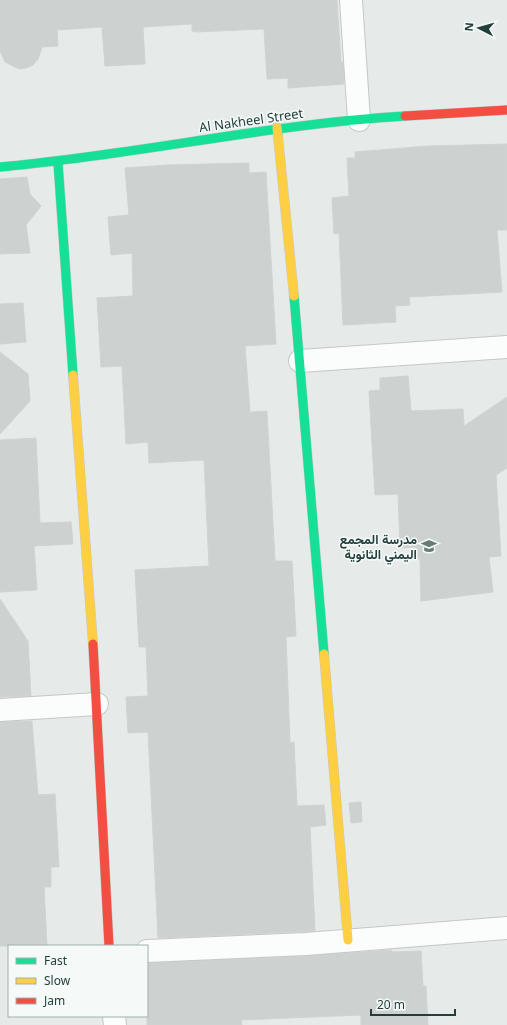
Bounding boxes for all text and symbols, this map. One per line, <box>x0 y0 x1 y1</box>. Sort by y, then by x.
north arrow <box>459 8 499 48</box>
text: N <box>461 22 476 32</box>
street label: Al Nakheel Street <box>198 104 304 136</box>
place label: مدرسة المجمع اليمني الثانوية <box>340 530 417 565</box>
school or university icon: مدرسة المجمع اليمني الثانوية <box>420 537 438 555</box>
legend <box>8 945 148 1017</box>
text: Fast <box>44 952 68 969</box>
text: Slow <box>44 972 71 989</box>
scale bar <box>371 991 455 1017</box>
text: Jam <box>43 992 65 1009</box>
text: 20 m <box>377 996 405 1013</box>

